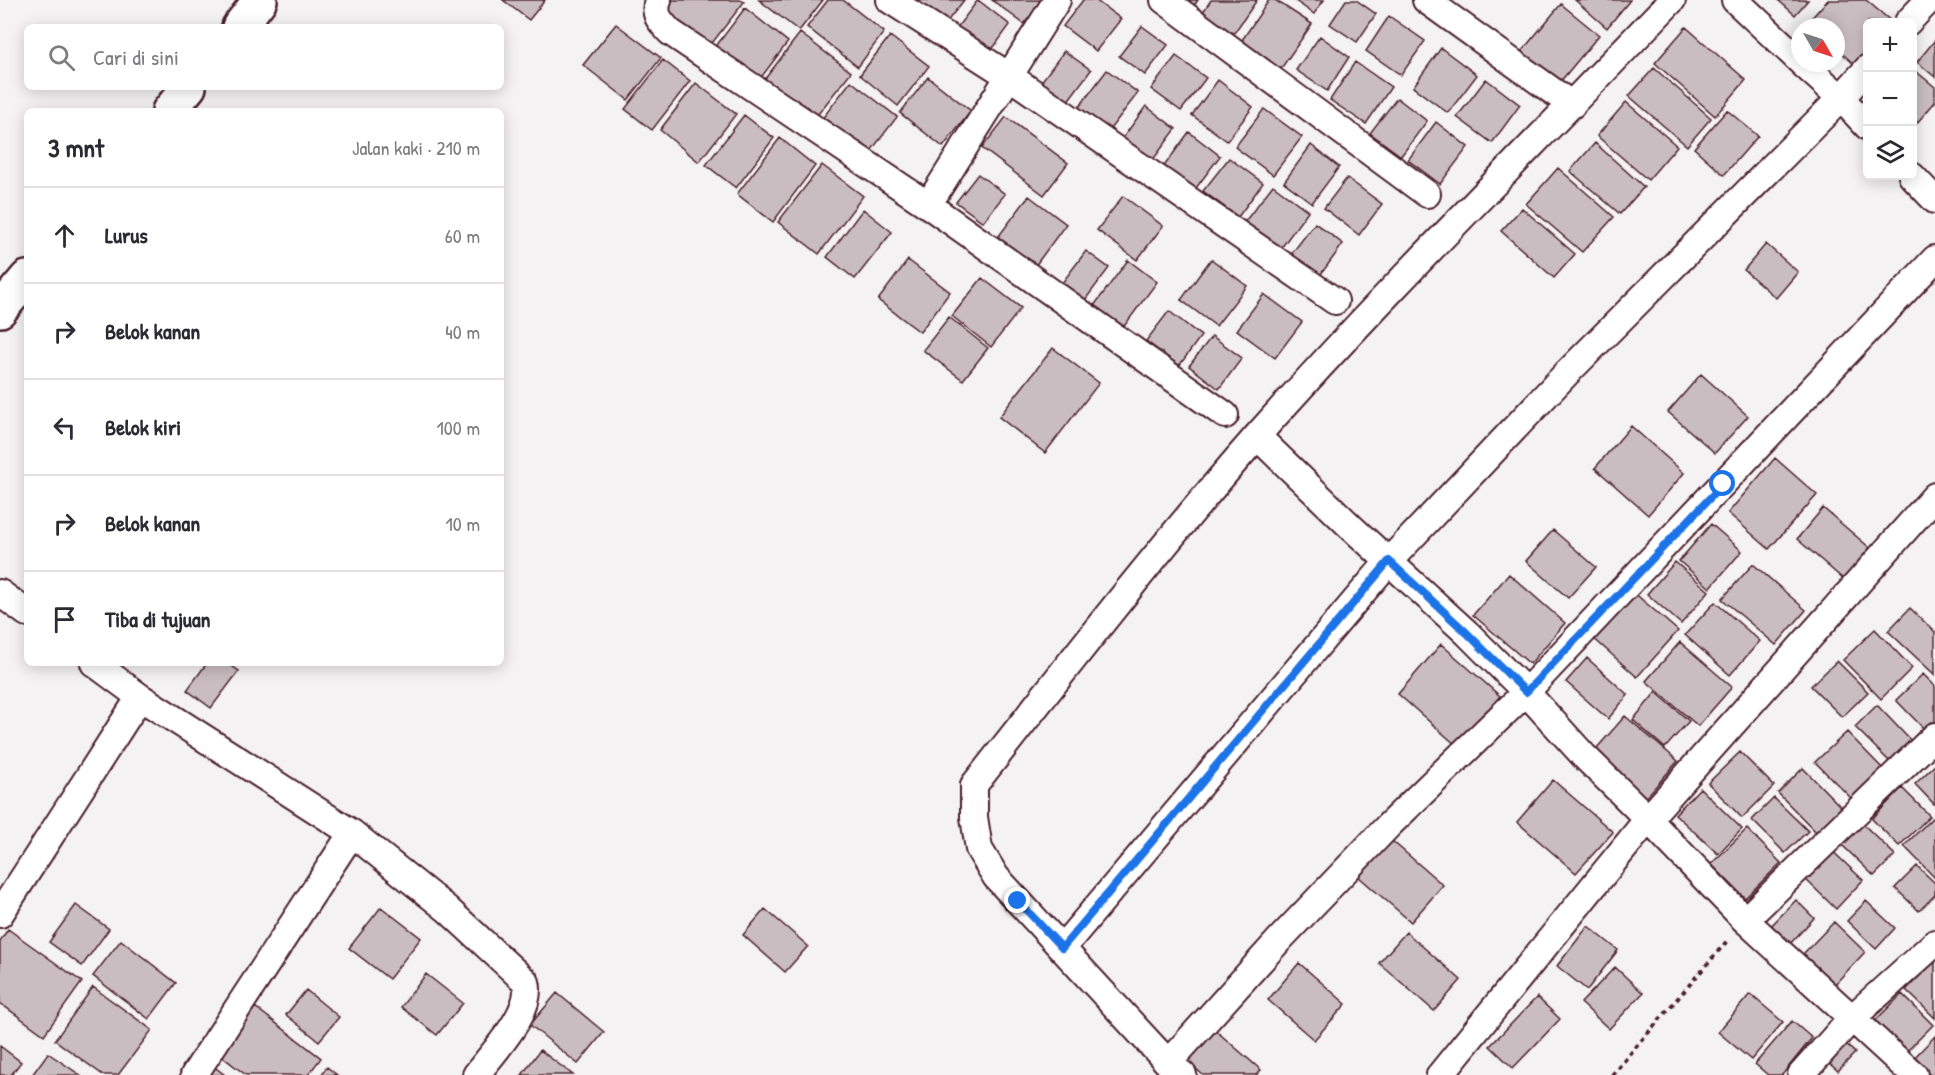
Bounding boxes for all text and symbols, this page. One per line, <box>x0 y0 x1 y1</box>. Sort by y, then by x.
north arrow <box>1791 18 1845 72</box>
map controls <box>1863 18 1917 180</box>
button: + <box>1863 18 1917 72</box>
search box <box>24 24 504 90</box>
icon: search <box>45 41 78 74</box>
text: Cari di sini <box>93 42 179 72</box>
button: − <box>1863 72 1917 126</box>
button: layers <box>1863 126 1917 180</box>
text: 3 mnt <box>48 130 104 165</box>
text: Jalan kaki · 210 m <box>352 134 480 161</box>
icon: ahead <box>48 219 81 252</box>
text: Lurus <box>105 220 148 250</box>
text: 60 m <box>445 222 480 249</box>
icon: right <box>48 315 81 348</box>
text: Belok kanan <box>105 316 200 346</box>
text: 40 m <box>445 318 480 345</box>
icon: left <box>48 411 81 444</box>
text: Belok kiri <box>105 412 181 442</box>
text: 100 m <box>437 414 480 441</box>
route start <box>1709 470 1735 496</box>
icon: right <box>48 507 81 540</box>
text: Belok kanan <box>105 508 200 538</box>
text: 10 m <box>446 510 480 537</box>
icon: arrive <box>48 603 81 636</box>
text: Tiba di tujuan <box>105 604 210 634</box>
route end <box>1004 887 1030 913</box>

